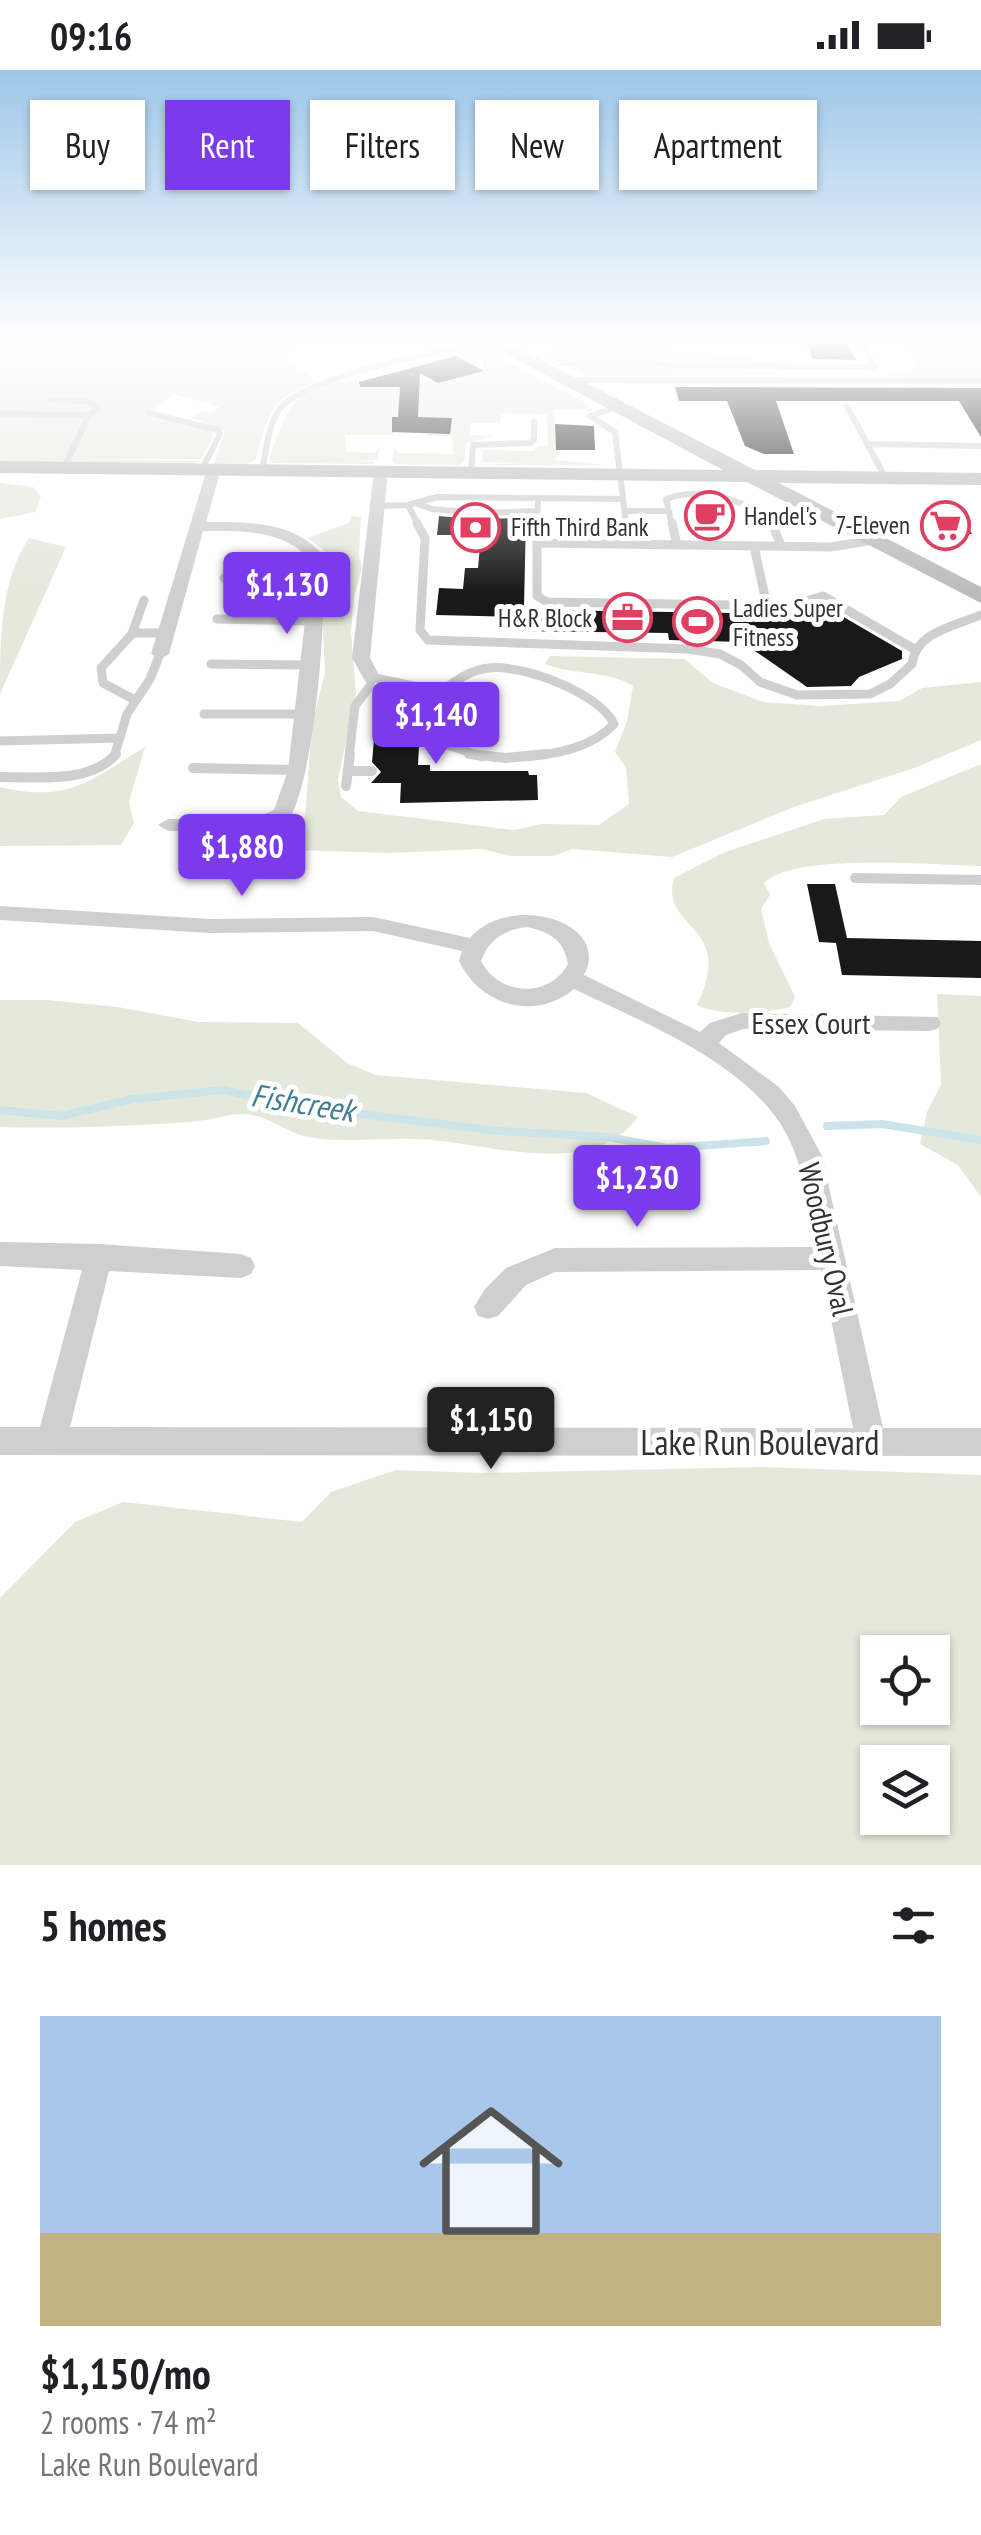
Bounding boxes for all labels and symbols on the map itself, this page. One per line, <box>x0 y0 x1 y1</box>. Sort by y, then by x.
cafe icon: Handel's <box>683 490 735 542</box>
supermarket icon: 7-Eleven <box>919 499 971 551</box>
place label: Handel's <box>744 500 817 532</box>
bank icon: Fifth Third Bank <box>450 501 502 553</box>
place label: 7-Eleven <box>835 509 910 541</box>
place label: Fifth Third Bank <box>511 511 649 543</box>
pin: $1,130 <box>206 552 368 637</box>
office icon: H&R Block <box>601 592 653 644</box>
place label: Ladies Super Fitness <box>733 592 843 653</box>
sports icon: Ladies Super Fitness <box>672 596 724 648</box>
place label: H&R Block <box>498 602 592 634</box>
pin: $1,140 <box>355 682 517 767</box>
pin: $1,880 <box>161 814 323 899</box>
street label: Essex Court <box>751 1003 871 1042</box>
water label: Fishcreek <box>248 1073 361 1131</box>
pin: $1,230 <box>556 1145 718 1230</box>
street label: Woodbury Oval <box>790 1159 864 1319</box>
pin: $1,150 <box>410 1387 572 1472</box>
street label: Lake Run Boulevard <box>640 1419 880 1465</box>

